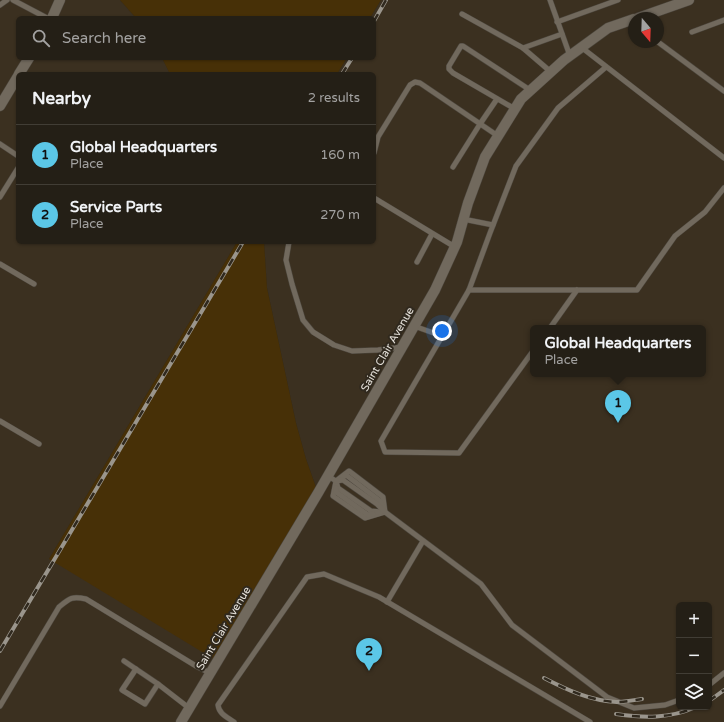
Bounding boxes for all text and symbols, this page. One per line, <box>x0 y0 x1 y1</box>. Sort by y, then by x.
north arrow <box>628 12 664 48</box>
search box <box>16 16 376 60</box>
icon: search <box>30 27 52 49</box>
text: Search here <box>62 29 146 47</box>
text: Nearby <box>32 88 91 109</box>
text: 2 results <box>308 90 360 106</box>
text: Global Headquarters <box>70 138 217 156</box>
text: 1 <box>41 147 49 163</box>
text: 160 m <box>320 147 360 163</box>
text: Place <box>70 156 103 172</box>
text: Service Parts <box>70 198 162 216</box>
text: 2 <box>41 207 49 223</box>
text: 270 m <box>320 207 360 223</box>
text: Place <box>70 216 103 232</box>
street label: Saint Clair Avenue <box>358 305 417 394</box>
your location <box>432 321 452 341</box>
popup <box>530 325 706 377</box>
text: Global Headquarters <box>544 334 692 352</box>
text: Place <box>544 352 578 368</box>
pin: 1 <box>605 390 631 423</box>
street label: Saint Clair Avenue <box>193 584 253 672</box>
map controls <box>676 602 712 710</box>
button: + <box>676 602 712 638</box>
pin: 2 <box>356 638 382 671</box>
button: − <box>676 638 712 674</box>
button: layers <box>676 674 712 710</box>

